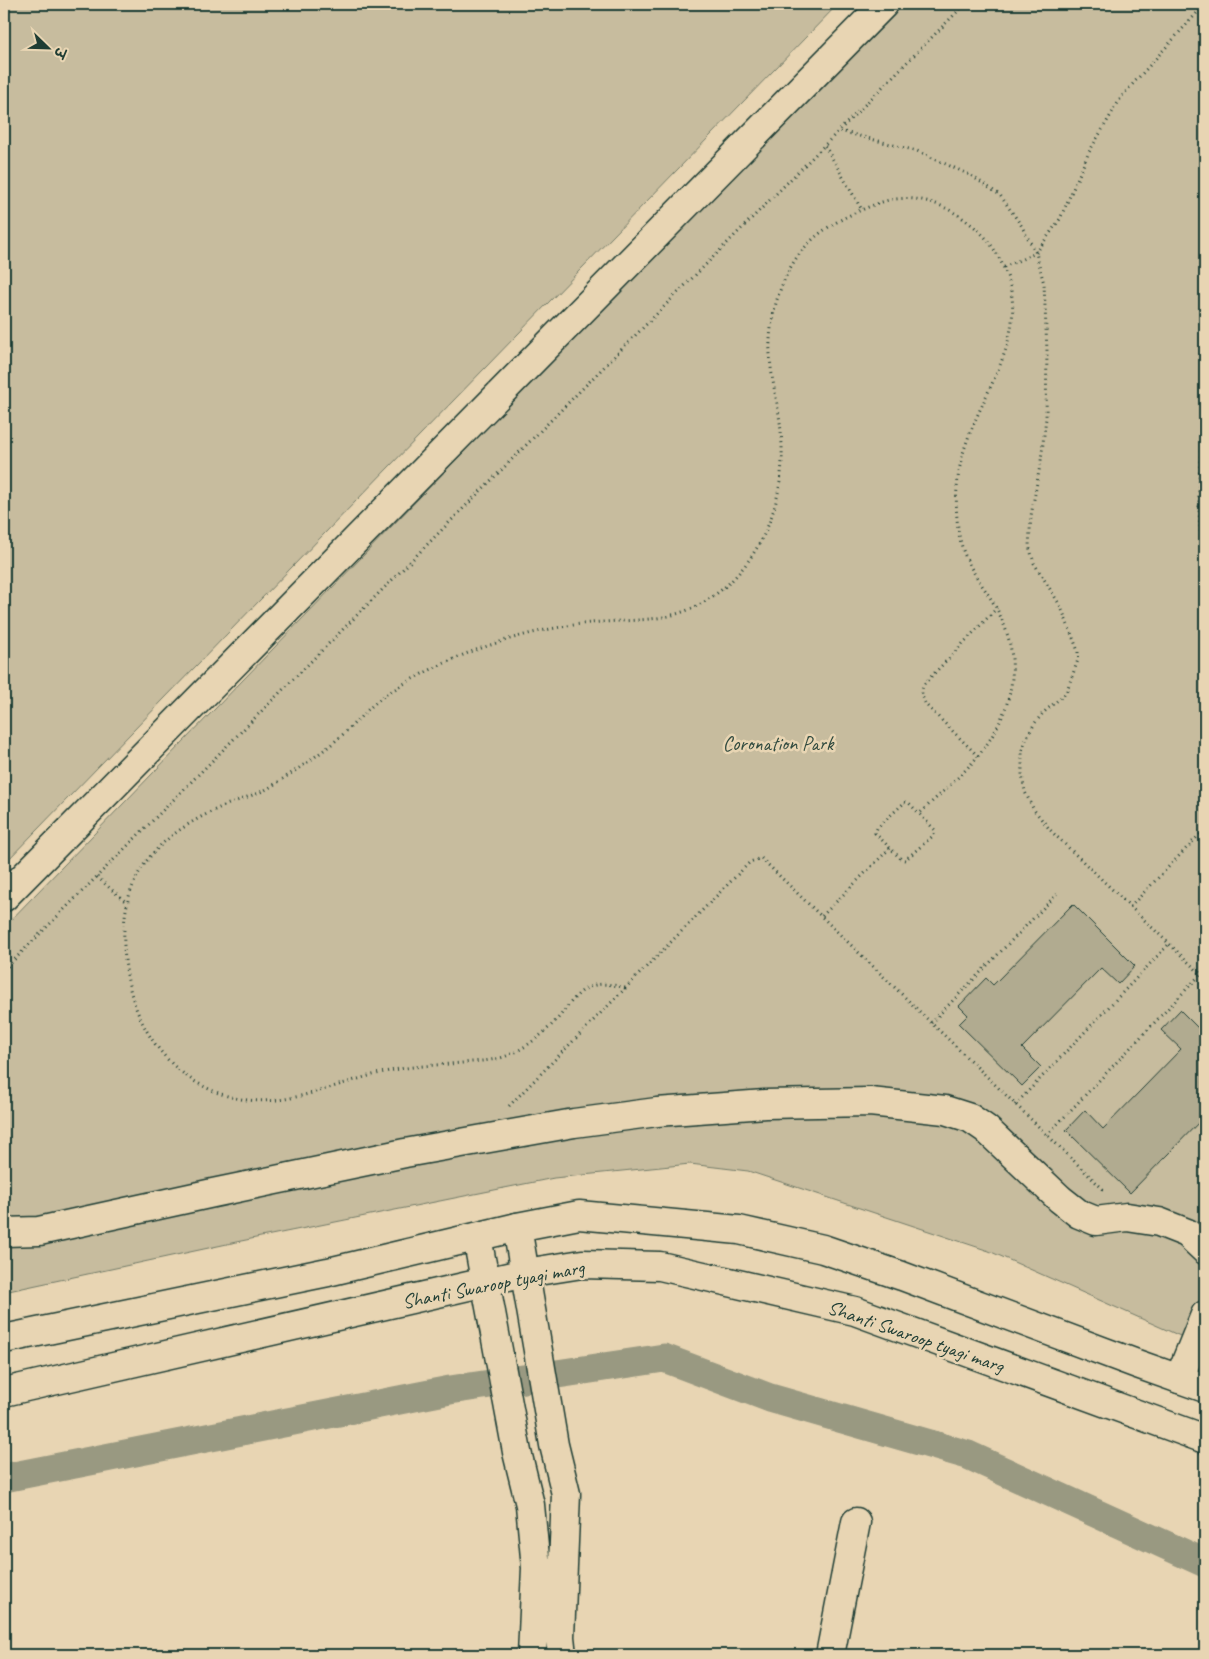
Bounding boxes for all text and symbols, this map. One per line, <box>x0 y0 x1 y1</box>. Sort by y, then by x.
north arrow <box>22 22 72 72</box>
text: उ <box>49 43 70 62</box>
park label: Coronation Park <box>723 731 835 756</box>
street label: Shanti Swaroop tyagi marg <box>400 1254 588 1314</box>
street label: Shanti Swaroop tyagi marg <box>825 1295 1009 1379</box>

